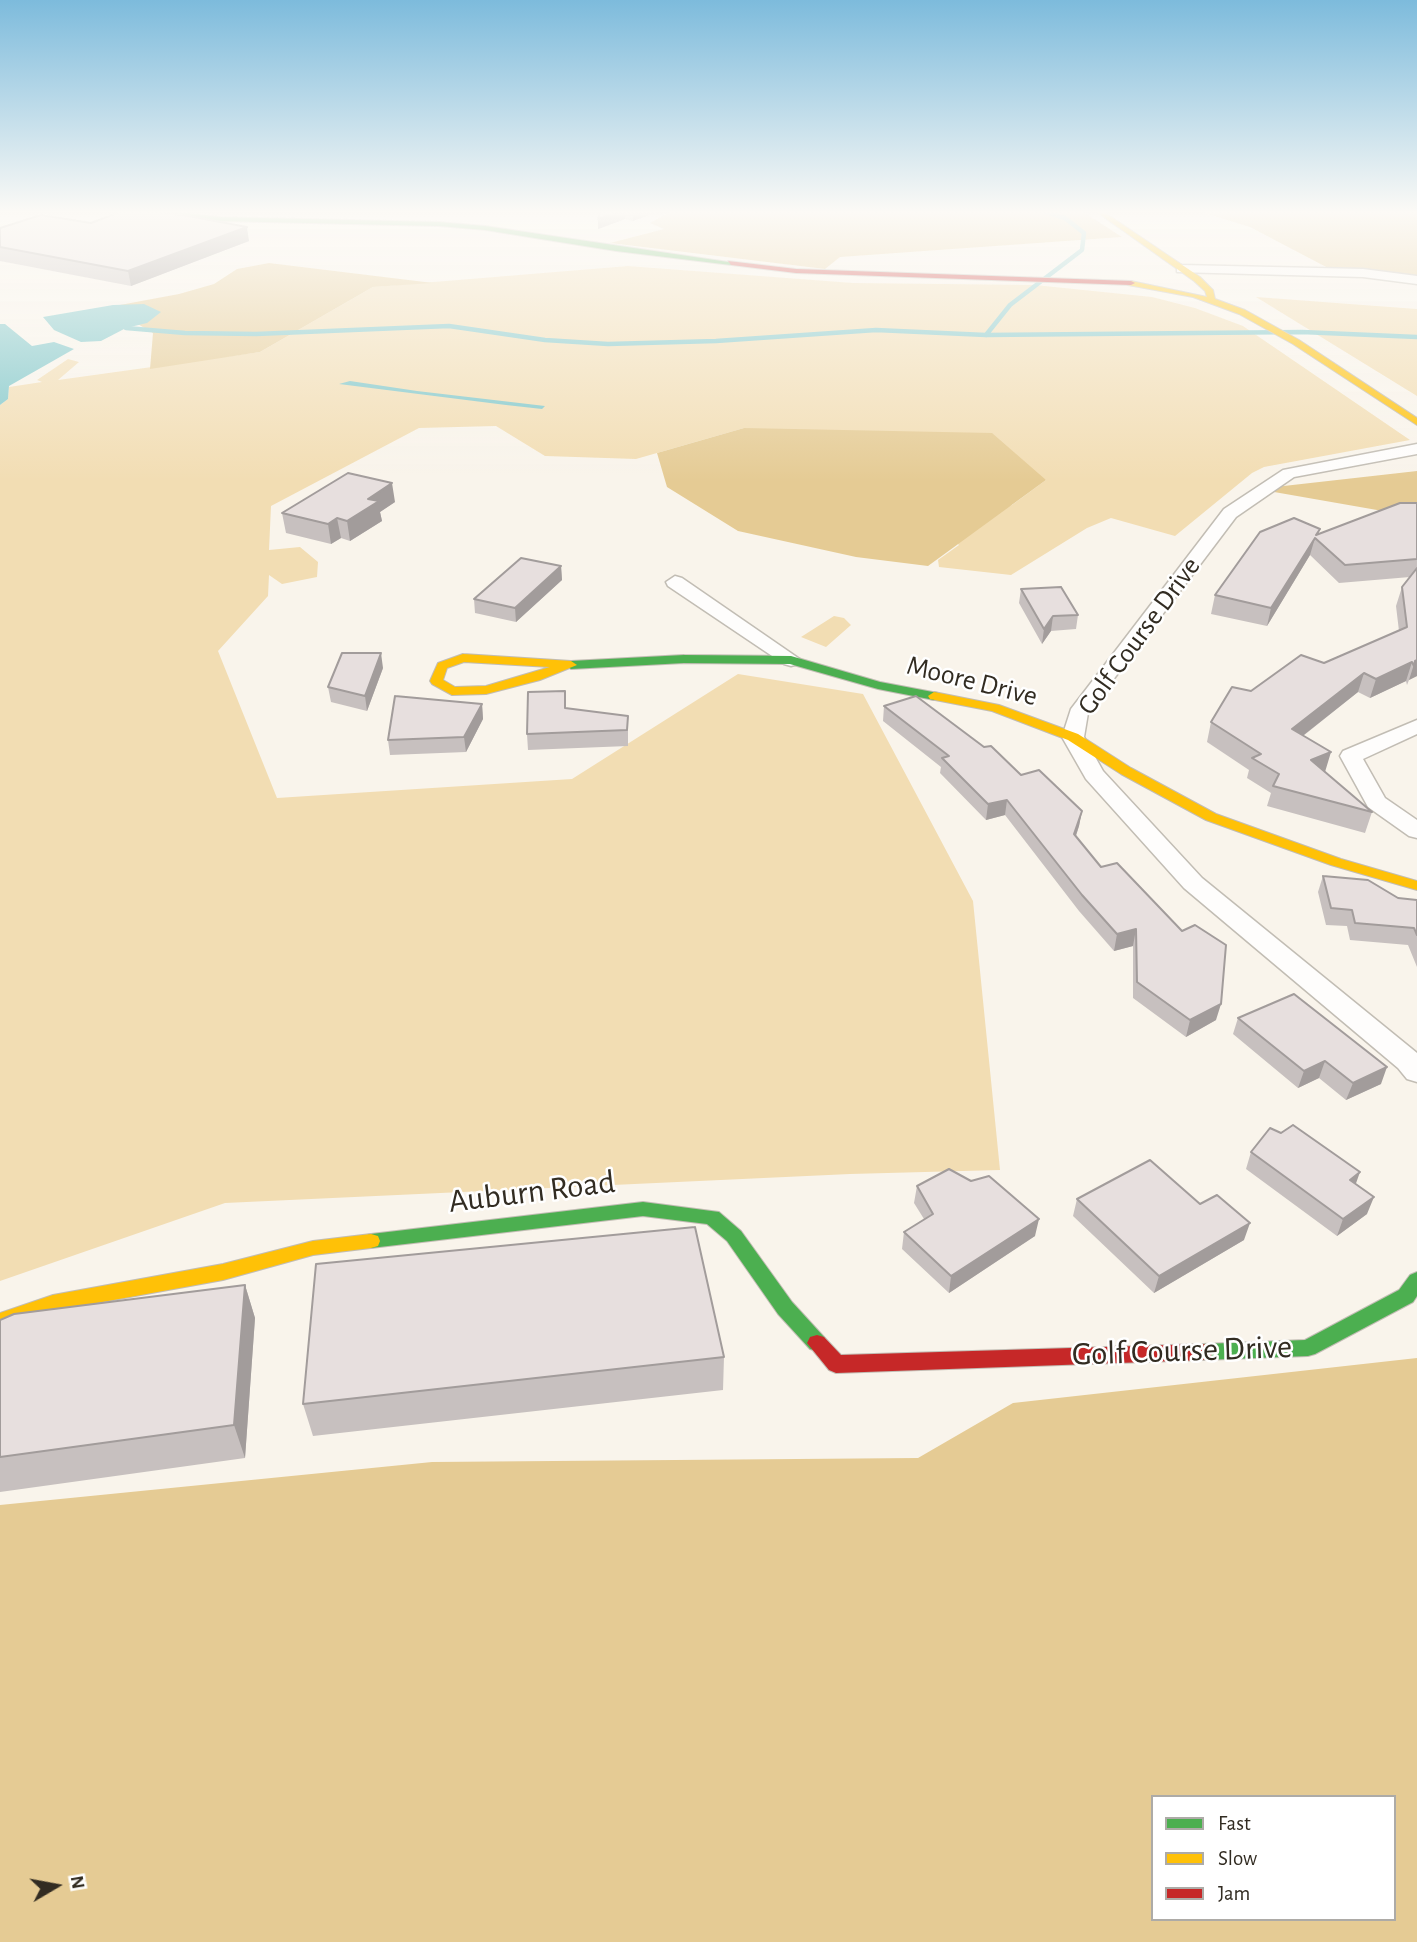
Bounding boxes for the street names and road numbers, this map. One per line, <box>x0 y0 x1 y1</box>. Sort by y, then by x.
street label: Golf Course Drive <box>1070 551 1208 721</box>
street label: Moore Drive <box>903 649 1041 713</box>
street label: Auburn Road <box>446 1162 618 1222</box>
street label: Golf Course Drive <box>1071 1327 1293 1375</box>

